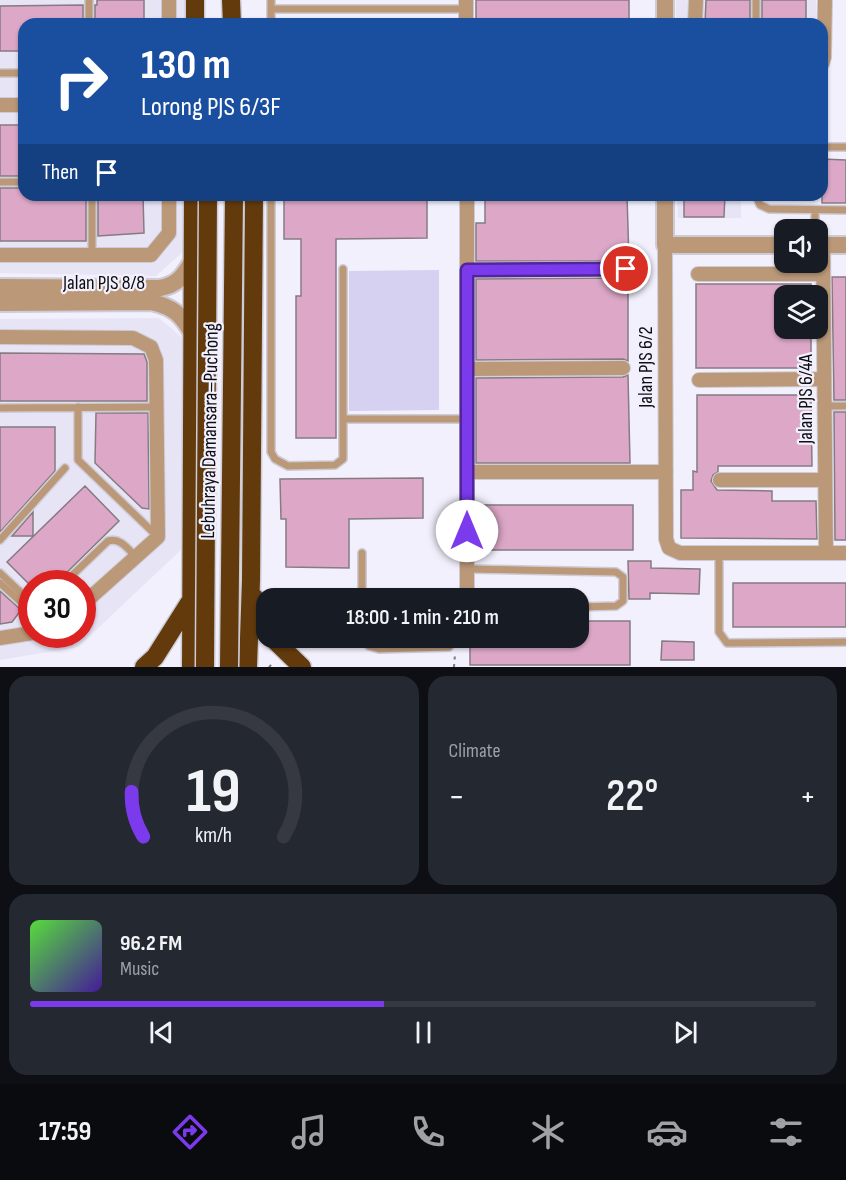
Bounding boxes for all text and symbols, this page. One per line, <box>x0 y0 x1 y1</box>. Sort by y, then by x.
text: 130 m <box>141 40 231 91</box>
icon: right <box>42 42 120 120</box>
text: Lorong PJS 6/3F <box>141 91 281 123</box>
icon: arrive <box>90 156 123 189</box>
text: Then <box>42 159 78 186</box>
map controls <box>774 219 828 339</box>
button: sound <box>774 219 828 273</box>
pin <box>600 243 651 294</box>
icon: arrive <box>609 252 642 285</box>
street label: Jalan PJS 8/8 <box>62 271 145 295</box>
button: layers <box>774 285 828 339</box>
street label: Lebuhraya Damansara–Puchong <box>196 323 224 539</box>
street label: Jalan PJS 6/2 <box>634 326 658 409</box>
street label: Jalan PJS 6/4A <box>794 354 818 445</box>
position arrow <box>435 499 499 563</box>
speed limit sign: 30 <box>18 570 96 648</box>
text: 18:00 · 1 min · 210 m <box>346 604 499 631</box>
text: Climate <box>449 739 501 763</box>
text: 19 <box>187 755 241 830</box>
text: 22° <box>606 769 658 824</box>
text: − <box>449 777 465 817</box>
text: + <box>800 777 816 817</box>
text: km/h <box>195 824 232 849</box>
text: 96.2 FM <box>120 930 182 957</box>
text: Music <box>120 957 159 981</box>
icon: previous <box>145 1016 178 1049</box>
icon: pause <box>407 1016 440 1049</box>
icon: next <box>669 1016 702 1049</box>
icon: directions <box>169 1111 211 1153</box>
icon: music <box>288 1111 330 1153</box>
icon: phone <box>407 1111 449 1153</box>
icon: climate <box>527 1111 569 1153</box>
icon: car <box>646 1111 688 1153</box>
icon: filters <box>765 1111 807 1153</box>
text: 17:59 <box>39 1116 91 1148</box>

